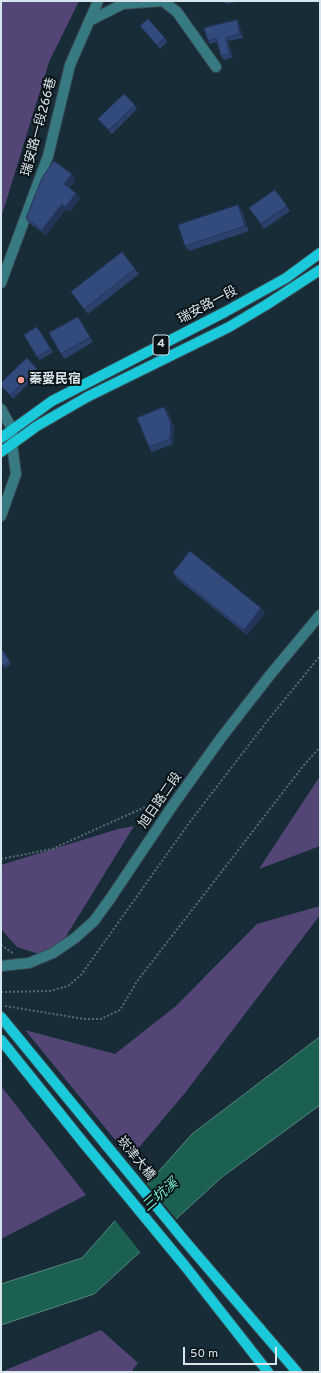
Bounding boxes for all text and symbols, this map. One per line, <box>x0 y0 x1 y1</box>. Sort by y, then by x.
street label: 瑞安路一段266巷 <box>19 76 61 178</box>
street label: 瑞安路一段 <box>176 284 240 328</box>
road number: 4 <box>153 335 169 355</box>
place label: 蓁愛民宿 <box>29 372 81 388</box>
marker: 蓁愛民宿 <box>16 375 26 385</box>
street label: 旭日路二段 <box>136 770 186 832</box>
street label: 崁津大橋 <box>113 1134 157 1184</box>
water label: 三坑溪 <box>140 1176 182 1216</box>
scale bar <box>185 1339 279 1365</box>
text: 50 m <box>190 1346 218 1362</box>

